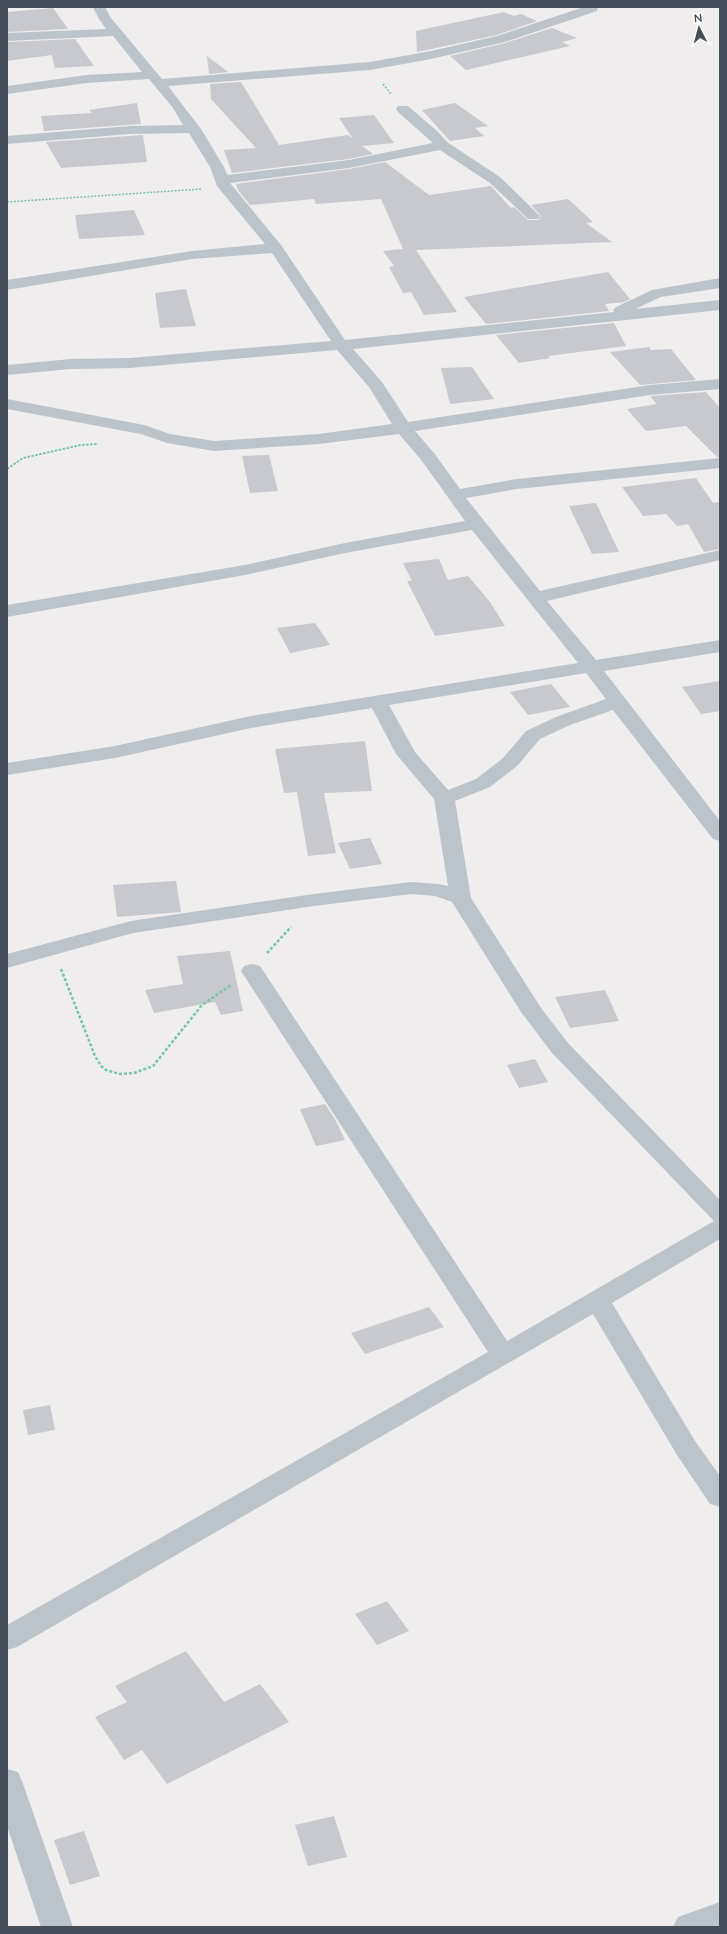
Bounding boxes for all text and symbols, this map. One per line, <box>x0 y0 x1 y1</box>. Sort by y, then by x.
north arrow <box>679 8 719 48</box>
text: N <box>693 11 703 24</box>

